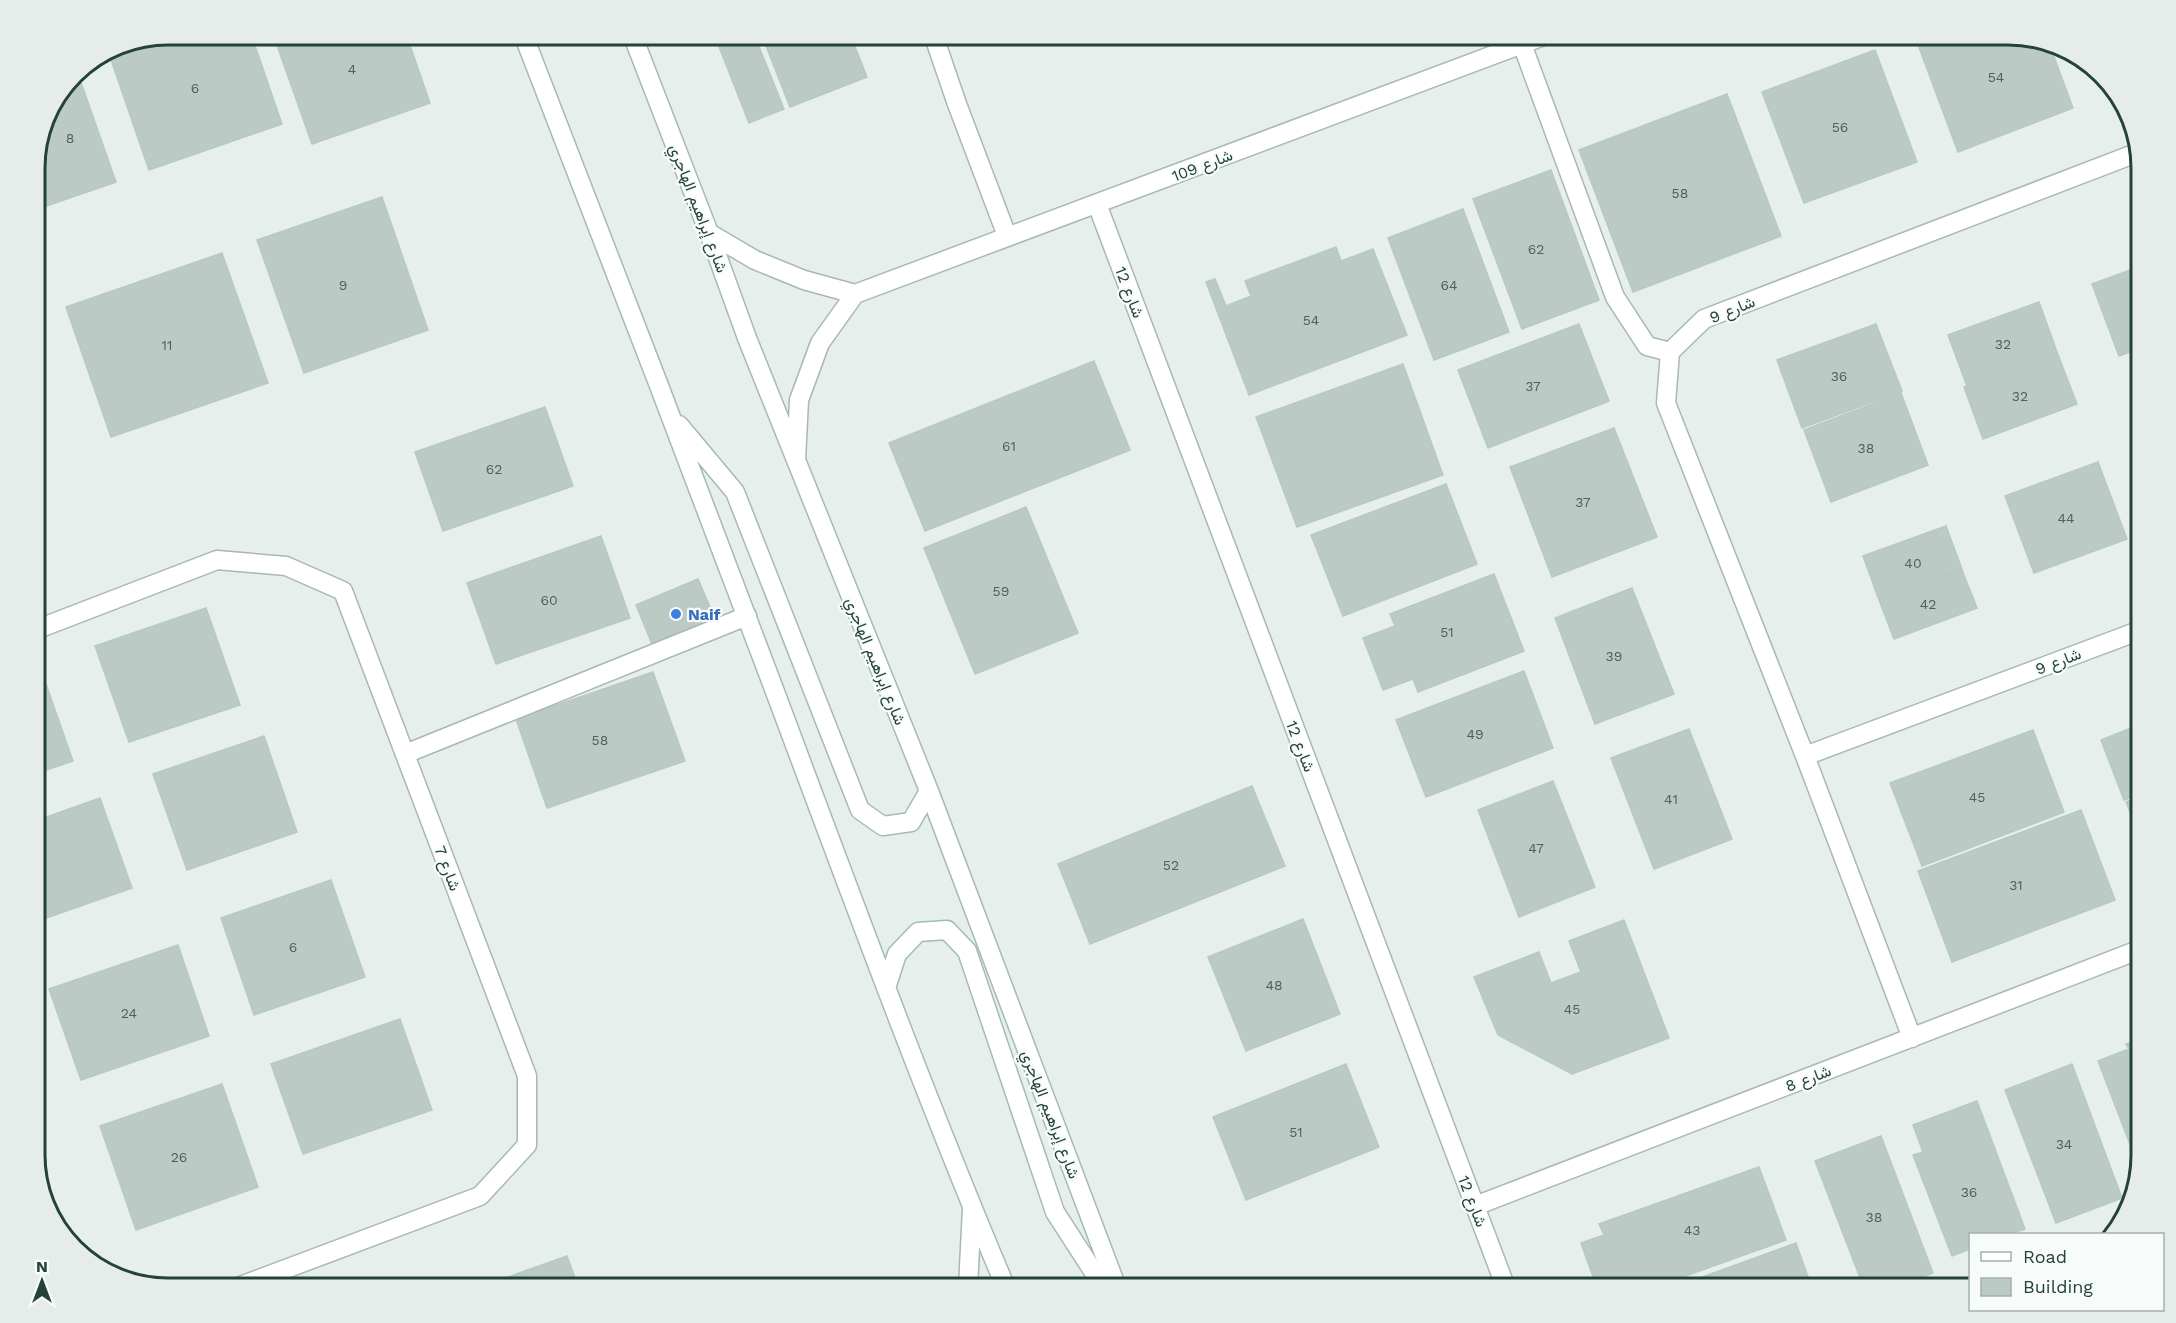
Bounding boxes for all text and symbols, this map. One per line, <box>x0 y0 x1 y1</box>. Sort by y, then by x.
house number: 4 <box>348 61 356 77</box>
house number: 54 <box>1988 69 2004 85</box>
house number: 6 <box>191 80 199 96</box>
house number: 56 <box>1832 119 1848 135</box>
house number: 8 <box>66 130 74 146</box>
street label: شارع إبراهيم الهاجري <box>662 141 732 277</box>
street label: شارع 109 <box>1169 145 1236 188</box>
house number: 58 <box>1672 185 1688 201</box>
house number: 62 <box>1528 241 1544 257</box>
street label: شارع 12 <box>1109 264 1148 321</box>
house number: 9 <box>339 277 347 293</box>
house number: 64 <box>1440 277 1458 293</box>
street label: شارع 9 <box>1707 292 1759 329</box>
house number: 54 <box>1303 312 1319 328</box>
house number: 32 <box>1995 336 2011 352</box>
house number: 11 <box>162 337 172 353</box>
house number: 36 <box>1831 368 1847 384</box>
house number: 37 <box>1525 378 1541 394</box>
house number: 32 <box>2012 388 2028 404</box>
house number: 61 <box>1002 438 1016 454</box>
house number: 38 <box>1858 440 1874 456</box>
house number: 62 <box>486 461 502 477</box>
house number: 37 <box>1575 494 1591 510</box>
house number: 44 <box>2057 510 2075 526</box>
house number: 40 <box>1904 555 1922 571</box>
house number: 59 <box>993 583 1009 599</box>
house number: 60 <box>540 592 558 608</box>
street label: شارع إبراهيم الهاجري <box>838 595 910 729</box>
house number: 42 <box>1920 596 1936 612</box>
place label: Naif <box>688 605 721 624</box>
marker: Naif <box>669 607 683 621</box>
house number: 51 <box>1440 624 1454 640</box>
street label: شارع 9 <box>2033 644 2084 681</box>
house number: 39 <box>1606 648 1622 664</box>
street label: شارع 12 <box>1280 718 1319 775</box>
house number: 49 <box>1466 726 1484 742</box>
house number: 58 <box>592 732 608 748</box>
house number: 45 <box>1969 789 1985 805</box>
house number: 41 <box>1664 791 1678 807</box>
house number: 47 <box>1528 840 1544 856</box>
street label: شارع 7 <box>428 843 465 894</box>
house number: 52 <box>1163 857 1179 873</box>
house number: 31 <box>2009 877 2023 893</box>
house number: 6 <box>289 939 297 955</box>
house number: 48 <box>1265 977 1283 993</box>
house number: 45 <box>1564 1001 1580 1017</box>
house number: 24 <box>121 1005 137 1021</box>
street label: شارع إبراهيم الهاجري <box>1014 1047 1084 1183</box>
street label: شارع 8 <box>1783 1061 1834 1098</box>
house number: 51 <box>1289 1124 1303 1140</box>
house number: 34 <box>2056 1136 2072 1152</box>
house number: 26 <box>171 1149 187 1165</box>
street label: شارع 12 <box>1452 1173 1491 1230</box>
house number: 36 <box>1961 1184 1977 1200</box>
house number: 38 <box>1866 1209 1882 1225</box>
house number: 43 <box>1684 1222 1700 1238</box>
legend <box>1969 1233 2164 1311</box>
text: Road <box>2023 1246 2067 1267</box>
north arrow <box>12 1251 72 1311</box>
text: N <box>36 1257 48 1276</box>
text: Building <box>2023 1276 2093 1297</box>

